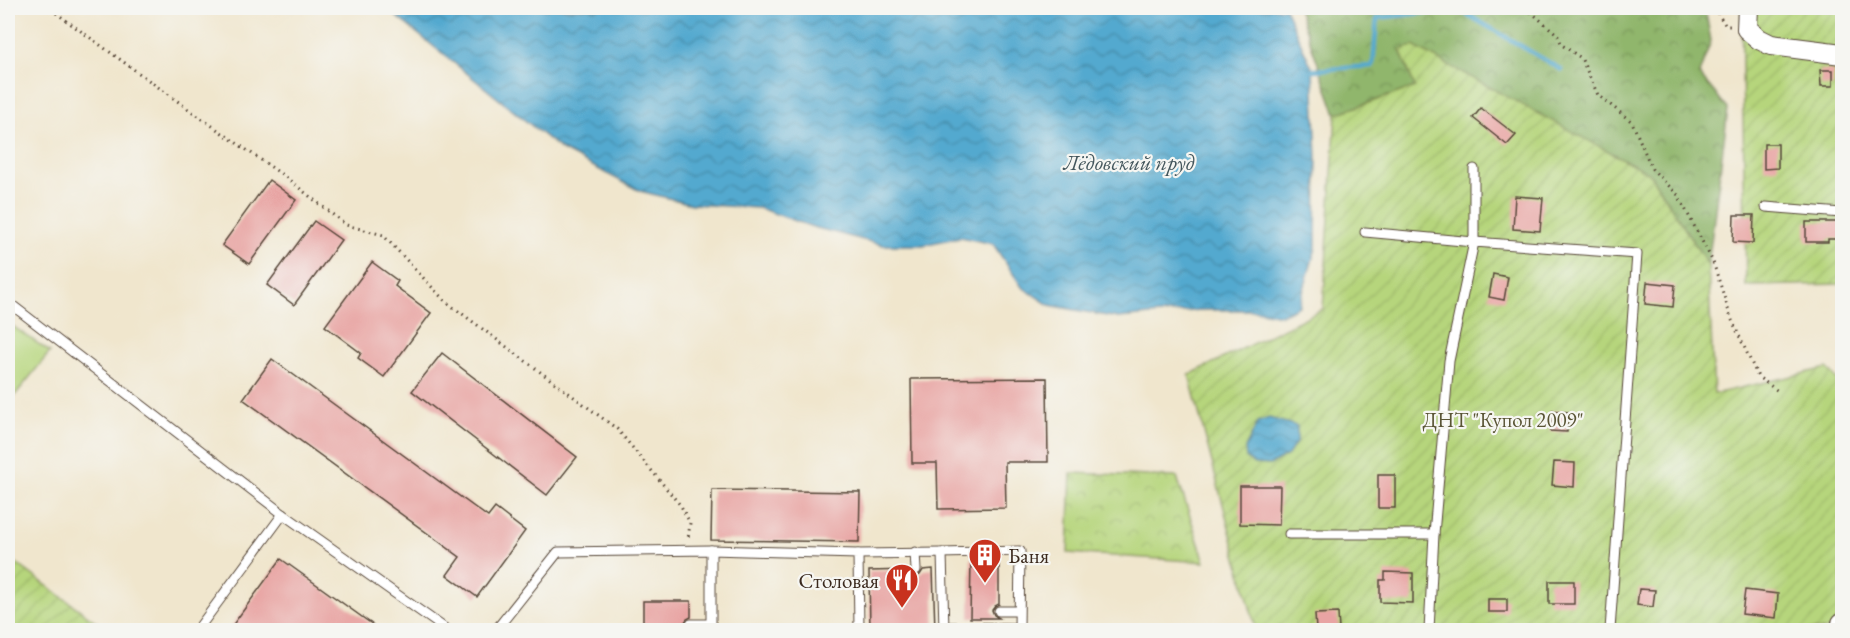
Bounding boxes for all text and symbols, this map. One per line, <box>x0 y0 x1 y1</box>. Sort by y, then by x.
water label: Лёдовский пруд <box>1062 148 1195 177</box>
park label: ДНТ "Купол 2009" <box>1422 406 1584 433</box>
building icon: Баня <box>967 537 1003 584</box>
place label: Баня <box>1008 542 1049 569</box>
restaurant icon: Столовая <box>884 562 920 609</box>
place label: Столовая <box>798 567 879 594</box>

